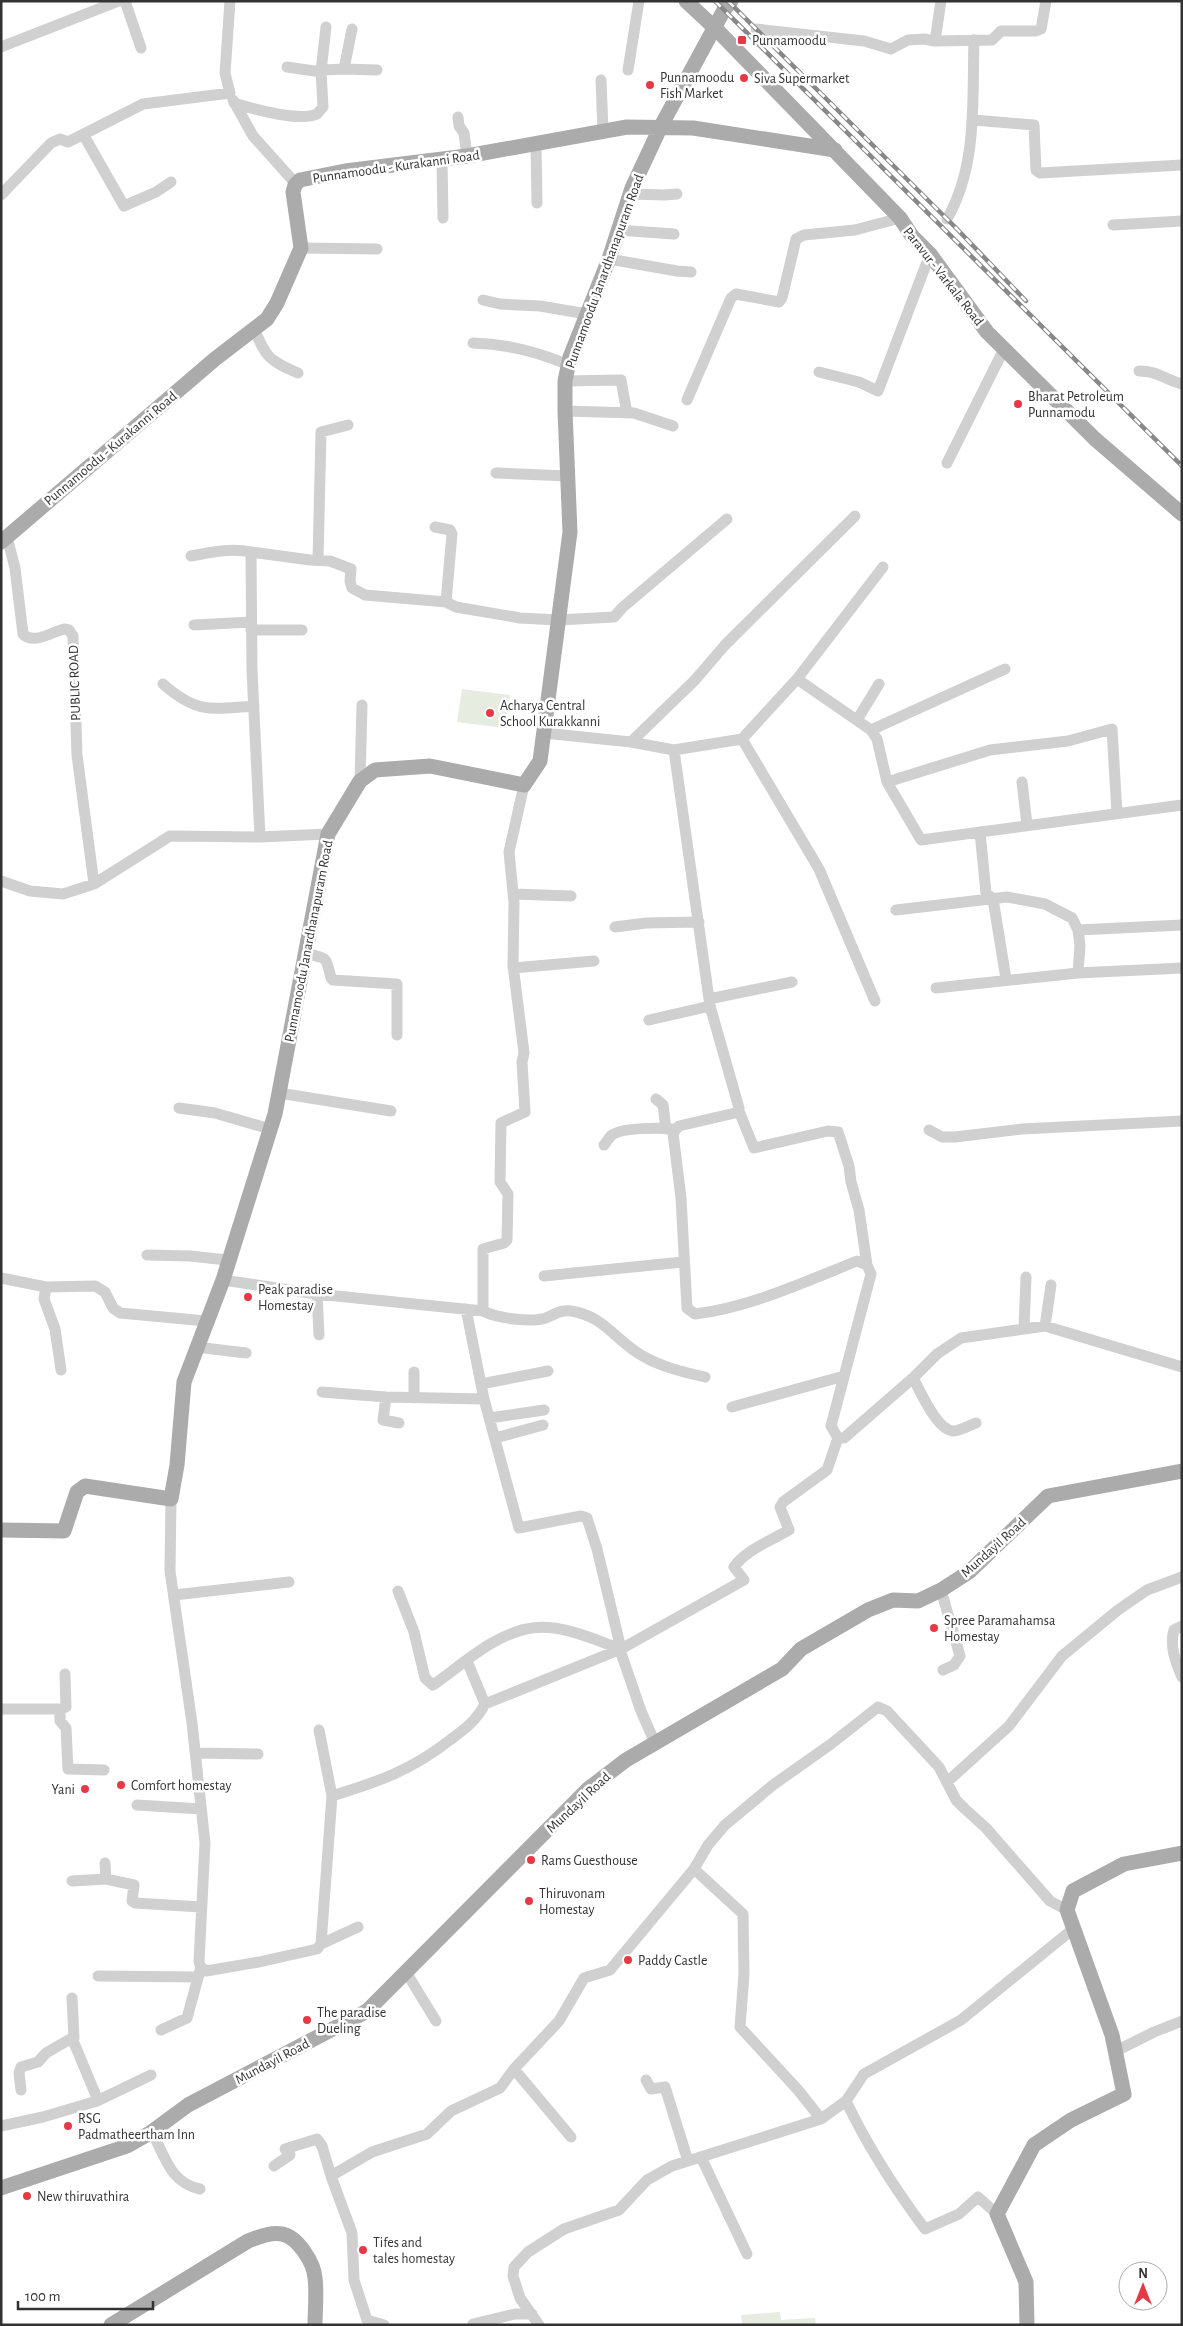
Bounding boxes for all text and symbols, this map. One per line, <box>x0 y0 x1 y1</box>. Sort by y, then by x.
marker: Punnamoodu <box>736 34 748 46</box>
place label: Punnamoodu <box>752 34 826 48</box>
place label: Punnamoodu Fish Market <box>660 71 734 101</box>
marker: Siva Supermarket <box>738 72 750 84</box>
place label: Siva Supermarket <box>754 72 850 86</box>
marker: Punnamoodu Fish Market <box>644 79 656 91</box>
street label: Punnamoodu - Kurakanni Road <box>312 148 481 186</box>
street label: Punnamoodu Janardhanapuram Road <box>563 172 647 370</box>
street label: Paravur - Varkala Road <box>900 225 986 329</box>
street label: Punnamoodu - Kurakanni Road <box>42 389 180 508</box>
place label: Bharat Petroleum Punnamodu <box>1028 390 1124 420</box>
marker: Bharat Petroleum Punnamodu <box>1012 398 1024 410</box>
street label: PUBLIC ROAD <box>67 645 83 721</box>
place label: Acharya Central School Kurakkanni <box>500 699 600 729</box>
marker: Acharya Central School Kurakkanni <box>484 707 496 719</box>
street label: Punnamoodu Janardhanapuram Road <box>282 839 335 1043</box>
place label: Peak paradise Homestay <box>258 1283 333 1313</box>
marker: Peak paradise Homestay <box>242 1291 254 1303</box>
street label: Mundayil Road <box>959 1515 1029 1580</box>
place label: Spree Paramahamsa Homestay <box>944 1614 1056 1644</box>
marker: Spree Paramahamsa Homestay <box>928 1622 940 1634</box>
street label: Mundayil Road <box>544 1770 613 1836</box>
marker: Comfort homestay <box>115 1779 127 1791</box>
place label: Comfort homestay <box>131 1779 231 1793</box>
place label: Yani <box>52 1783 75 1797</box>
marker: Yani <box>79 1783 91 1795</box>
marker: Rams Guesthouse <box>525 1854 537 1866</box>
place label: Rams Guesthouse <box>541 1854 638 1868</box>
place label: Thiruvonam Homestay <box>539 1887 605 1917</box>
marker: Thiruvonam Homestay <box>523 1895 535 1907</box>
marker: Paddy Castle <box>622 1954 634 1966</box>
place label: Paddy Castle <box>638 1954 707 1968</box>
place label: The paradise Dueling <box>317 2006 386 2036</box>
marker: The paradise Dueling <box>301 2014 313 2026</box>
street label: Mundayil Road <box>233 2037 312 2087</box>
place label: RSG Padmatheertham Inn <box>78 2112 195 2142</box>
marker: RSG Padmatheertham Inn <box>62 2120 74 2132</box>
marker: New thiruvathira <box>21 2190 33 2202</box>
place label: New thiruvathira <box>37 2190 130 2204</box>
place label: Tifes and tales homestay <box>373 2236 455 2266</box>
marker: Tifes and tales homestay <box>357 2244 369 2256</box>
north arrow <box>1118 2261 1168 2311</box>
text: N <box>1138 2267 1148 2281</box>
scale bar <box>18 2278 152 2310</box>
text: 100 m <box>25 2289 60 2304</box>

